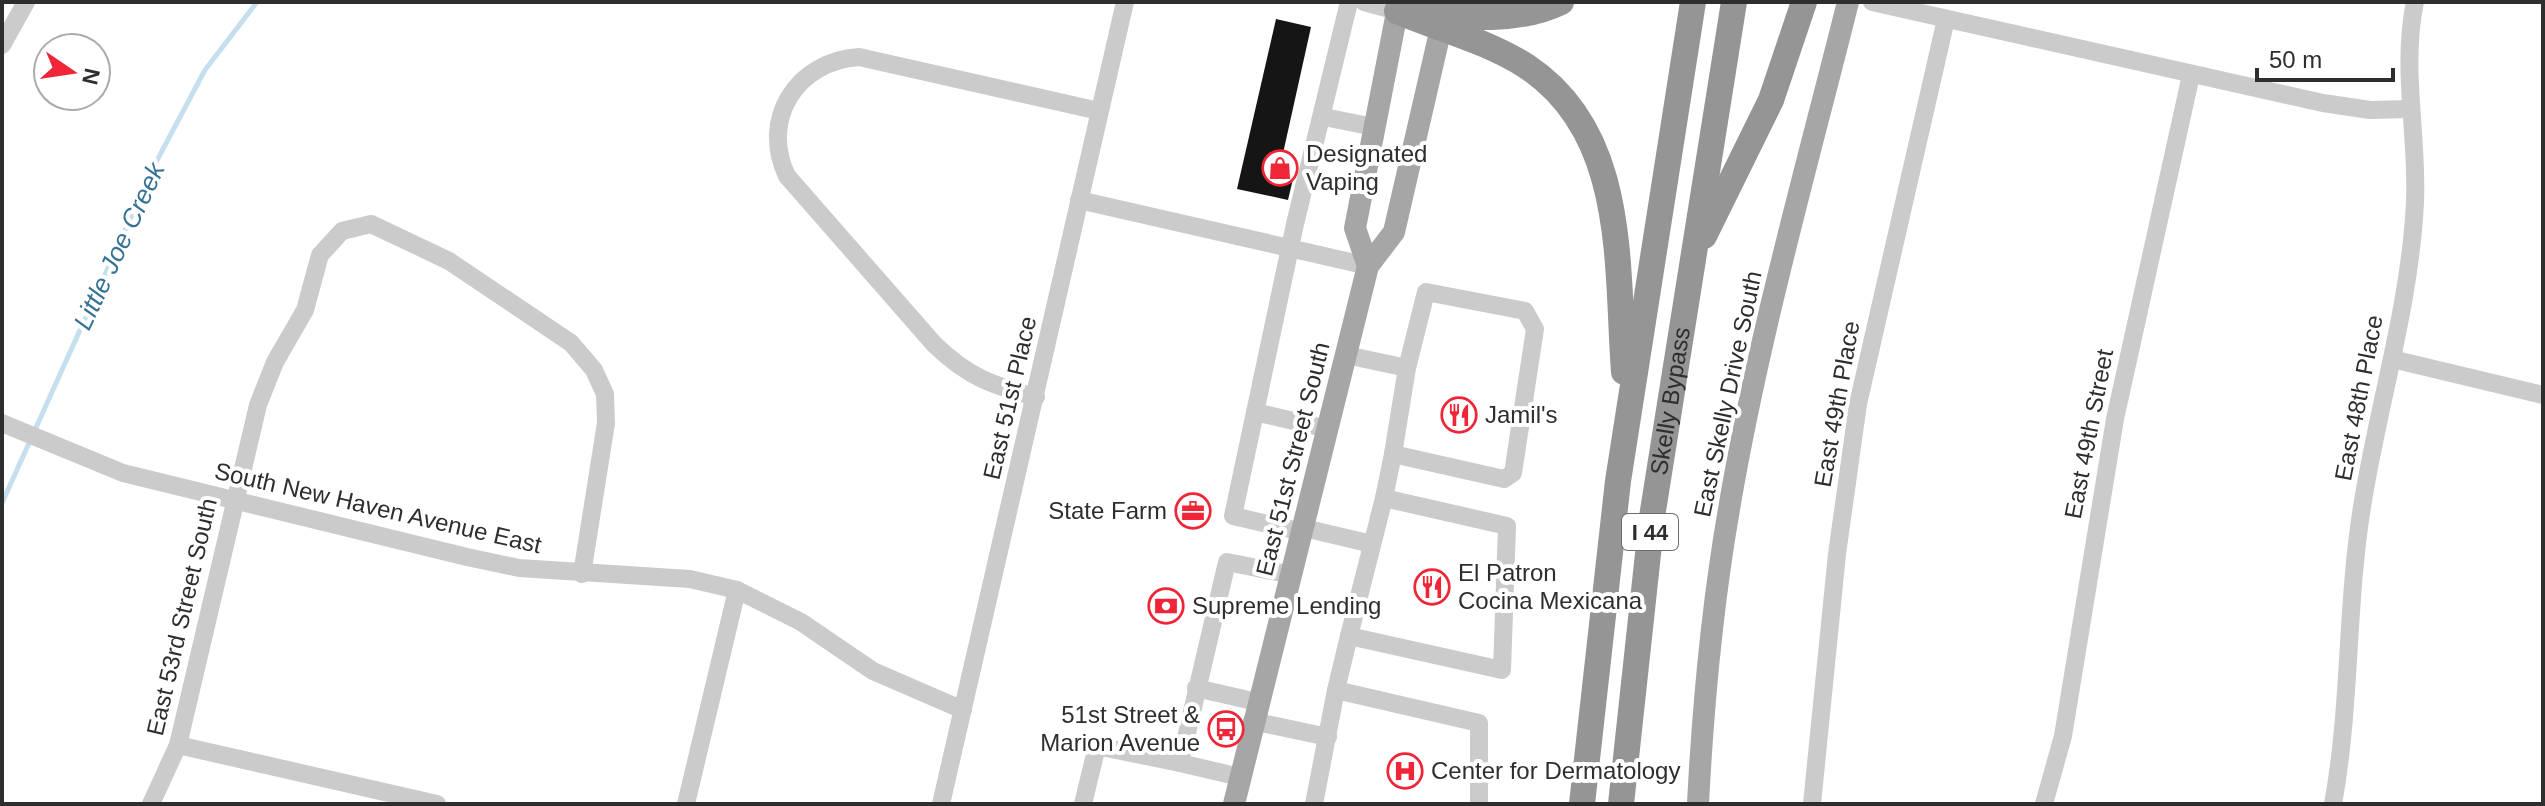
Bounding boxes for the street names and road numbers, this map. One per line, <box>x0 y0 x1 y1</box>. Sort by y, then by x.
street label: East Skelly Drive South <box>1688 268 1767 519</box>
street label: East 48th Place <box>2329 313 2388 483</box>
street label: East 51st Place <box>978 314 1041 482</box>
street label: East 49th Place <box>1809 319 1864 489</box>
street label: Skelly Bypass <box>1645 325 1695 477</box>
street label: East 51st Street South <box>1250 339 1335 579</box>
street label: East 49th Street <box>2059 347 2118 521</box>
street label: South New Haven Avenue East <box>212 457 544 558</box>
street label: East 53rd Street South <box>141 496 222 738</box>
road number: I 44 <box>1622 514 1678 550</box>

